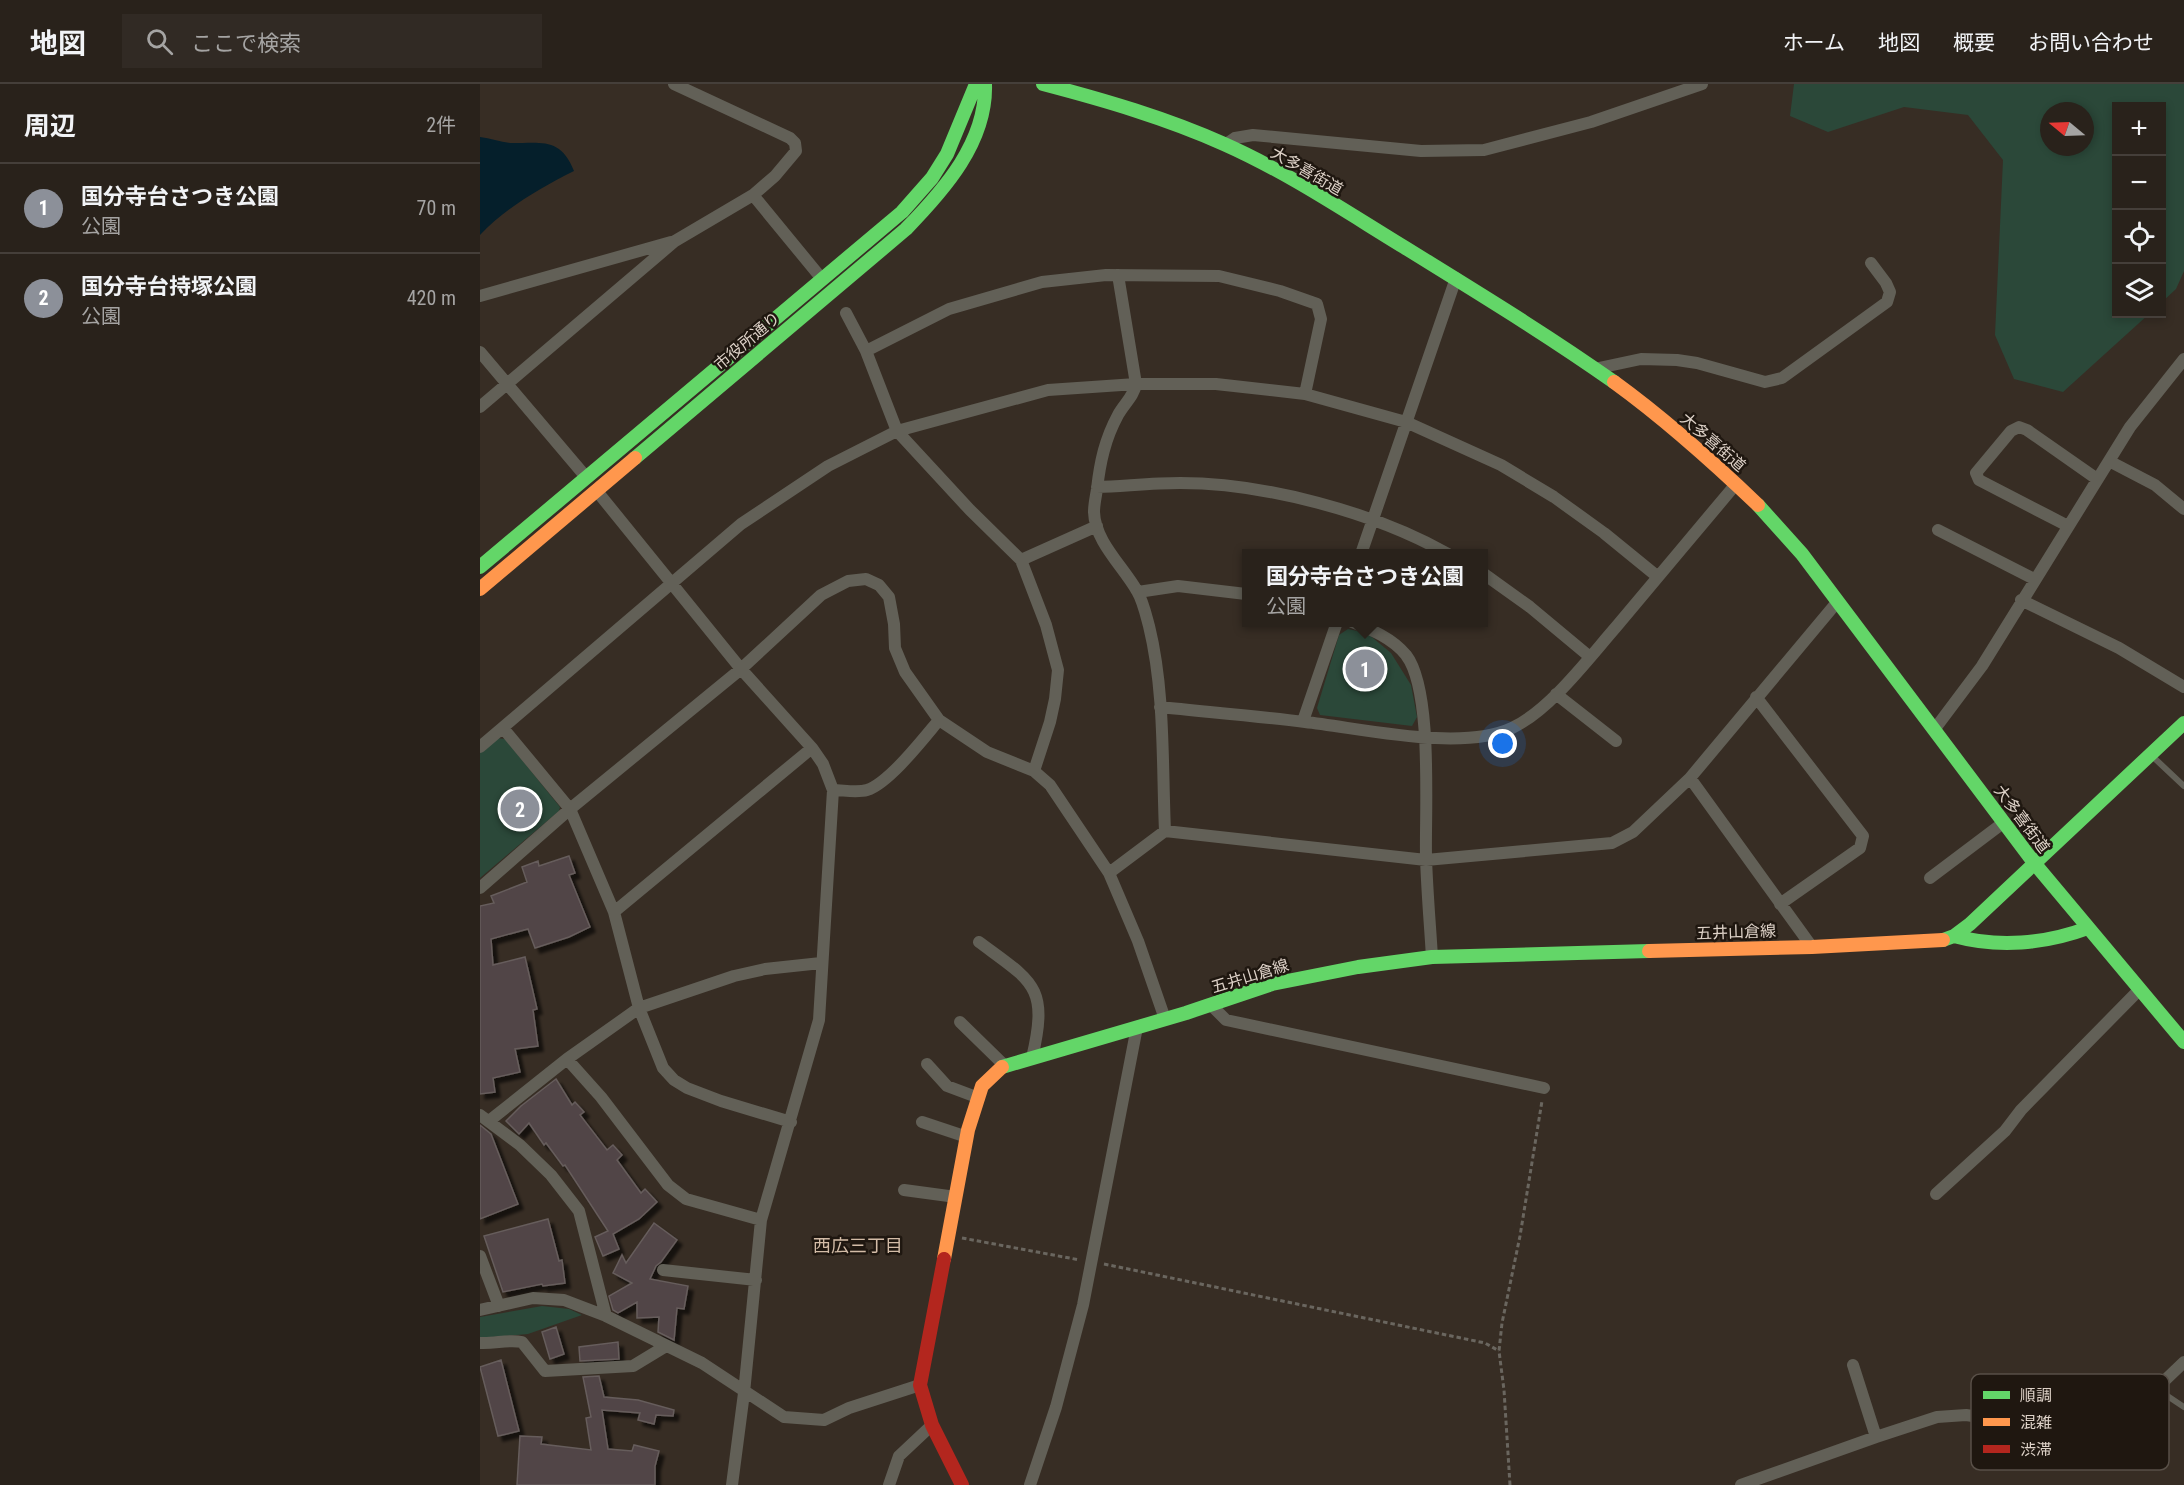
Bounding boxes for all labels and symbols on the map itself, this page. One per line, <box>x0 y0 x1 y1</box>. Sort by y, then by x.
north arrow <box>2040 102 2094 156</box>
street label: 大多喜街道 <box>1268 143 1346 199</box>
street label: 市役所通り <box>710 308 784 374</box>
street label: 大多喜街道 <box>1677 409 1749 475</box>
pin: 1 <box>1346 646 1384 692</box>
your location <box>1488 729 1517 758</box>
street label: 大多喜街道 <box>1990 781 2054 857</box>
pin: 2 <box>500 786 540 832</box>
street label: 五井山倉線 <box>1696 921 1776 943</box>
street label: 五井山倉線 <box>1209 955 1291 997</box>
district label: 西広三丁目 <box>813 1235 903 1256</box>
legend <box>1971 1374 2169 1470</box>
text: 順調 <box>2020 1386 2052 1405</box>
text: 混雑 <box>2020 1413 2052 1432</box>
text: 渋滞 <box>2020 1440 2052 1459</box>

